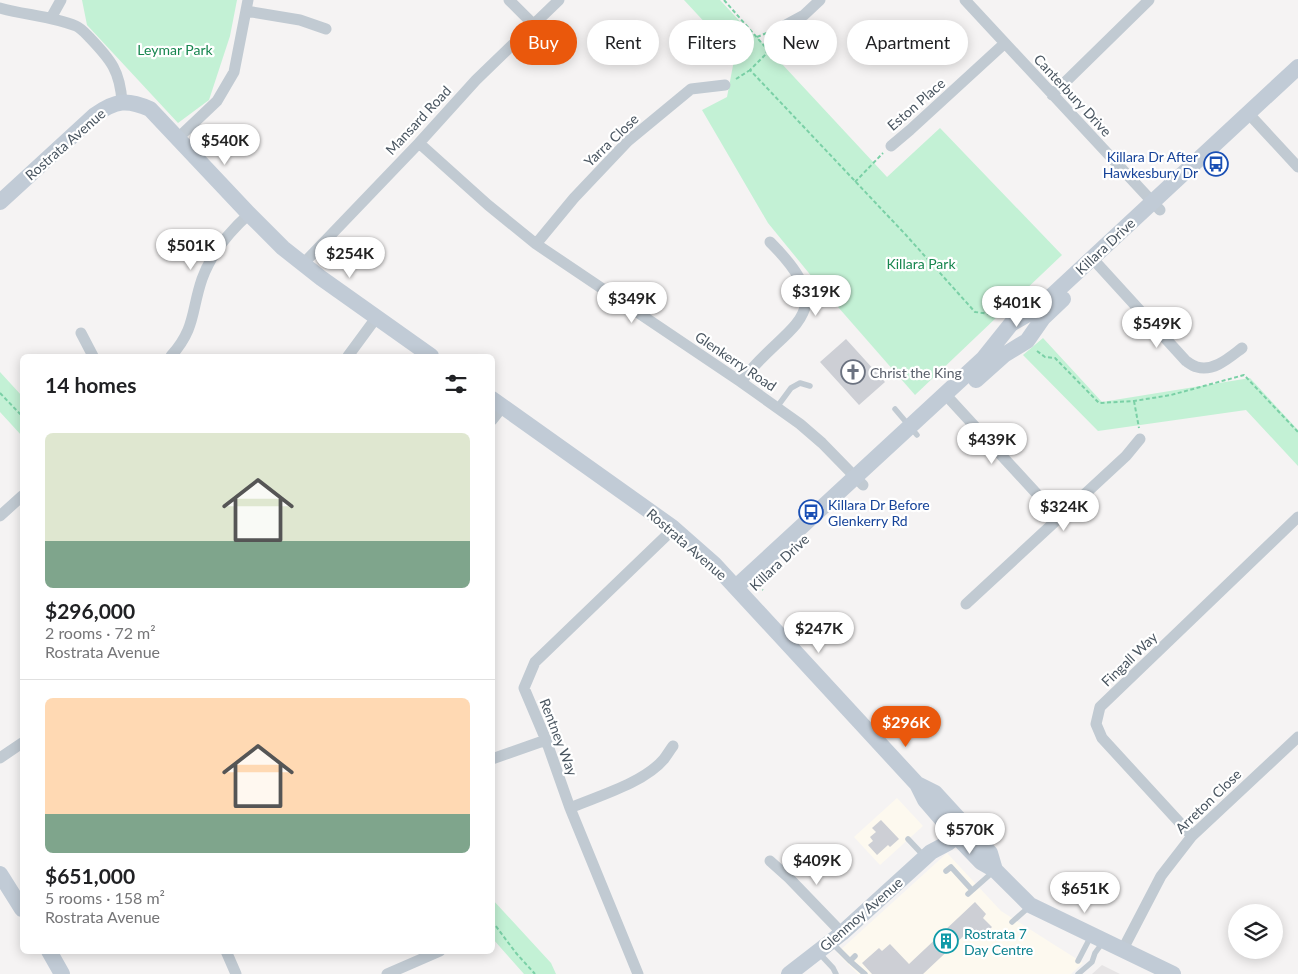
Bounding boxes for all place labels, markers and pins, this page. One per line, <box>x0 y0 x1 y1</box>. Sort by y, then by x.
pin: $540K <box>190 124 260 166</box>
place label: Killara Dr After Hawkesbury Dr <box>1103 148 1198 181</box>
bus stop icon: Killara Dr After Hawkesbury Dr <box>1203 151 1229 177</box>
pin: $501K <box>156 228 226 271</box>
pin: $254K <box>315 236 385 279</box>
pin: $319K <box>781 274 851 317</box>
pin: $349K <box>597 282 667 324</box>
pin: $401K <box>982 286 1052 328</box>
pin: $549K <box>1122 306 1192 349</box>
church icon: Christ the King <box>840 359 866 385</box>
place label: Christ the King <box>870 364 962 381</box>
pin: $439K <box>957 422 1027 465</box>
pin: $324K <box>1029 490 1099 532</box>
place label: Killara Dr Before Glenkerry Rd <box>828 496 930 529</box>
bus stop icon: Killara Dr Before Glenkerry Rd <box>798 499 824 525</box>
pin: $247K <box>784 612 854 654</box>
pin: $296K <box>871 706 941 748</box>
pin: $570K <box>935 812 1005 855</box>
pin: $409K <box>782 844 852 886</box>
pin: $651K <box>1050 872 1120 914</box>
place label: Rostrata 7 Day Centre <box>964 925 1033 958</box>
building icon: Rostrata 7 Day Centre <box>933 928 959 954</box>

